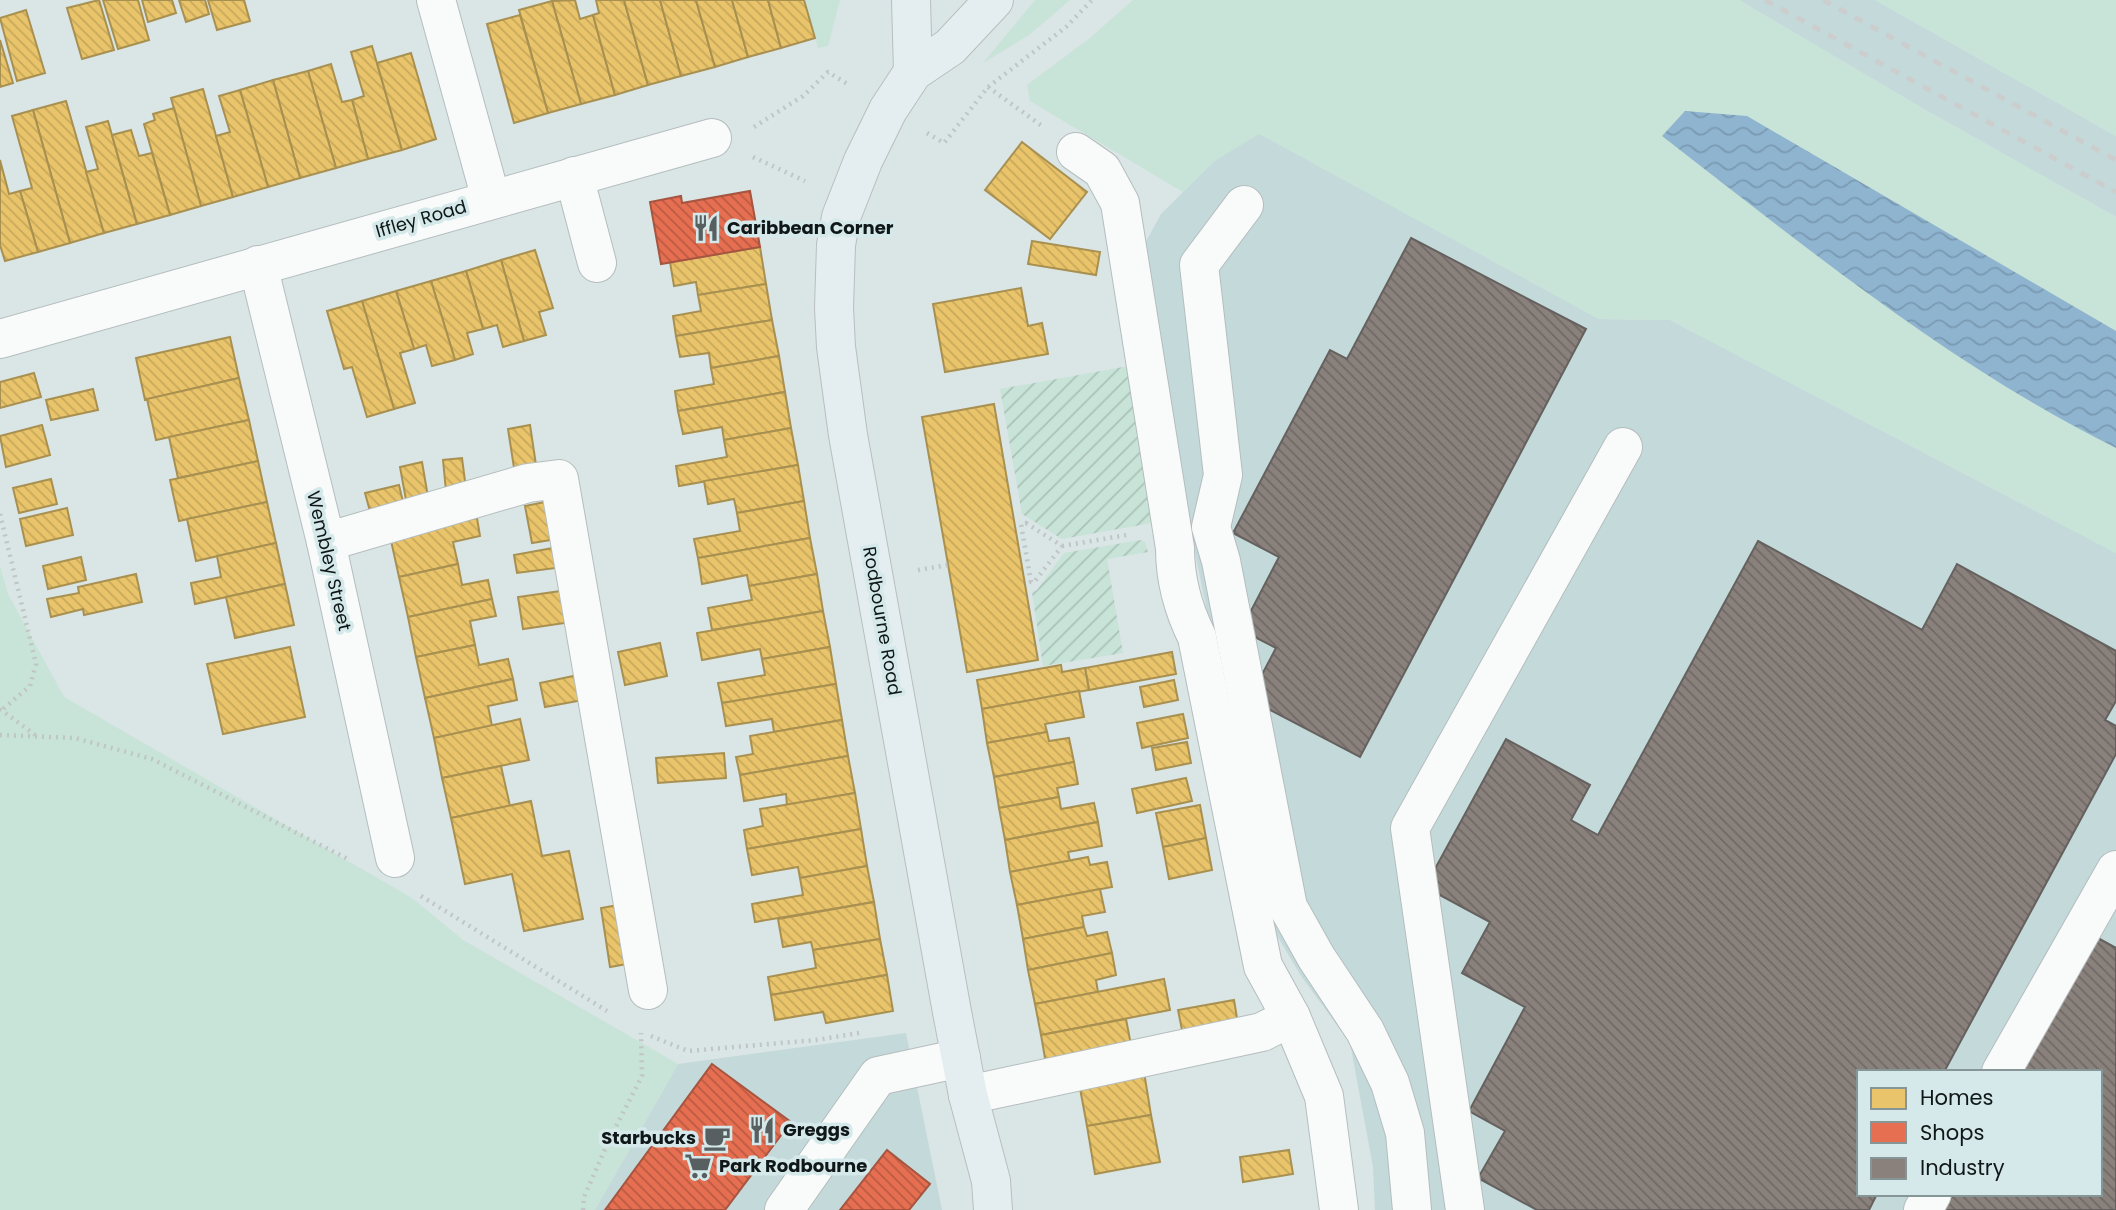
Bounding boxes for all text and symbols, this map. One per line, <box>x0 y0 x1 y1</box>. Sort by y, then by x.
street label: Iffley Road <box>372 194 469 243</box>
restaurant icon: Caribbean Corner <box>691 213 721 243</box>
place label: Caribbean Corner <box>727 215 894 240</box>
street label: Wembley Street <box>301 489 358 633</box>
street label: Rodbourne Road <box>857 544 908 697</box>
legend <box>1857 1070 2102 1196</box>
text: Homes <box>1920 1083 1994 1112</box>
restaurant icon: Greggs <box>747 1115 777 1145</box>
place label: Greggs <box>783 1117 850 1142</box>
text: Shops <box>1920 1118 1984 1147</box>
cafe icon: Starbucks <box>702 1123 732 1153</box>
place label: Starbucks <box>601 1125 696 1150</box>
supermarket icon: Park Rodbourne <box>683 1151 713 1181</box>
place label: Park Rodbourne <box>719 1153 867 1178</box>
text: Industry <box>1920 1153 2005 1182</box>

